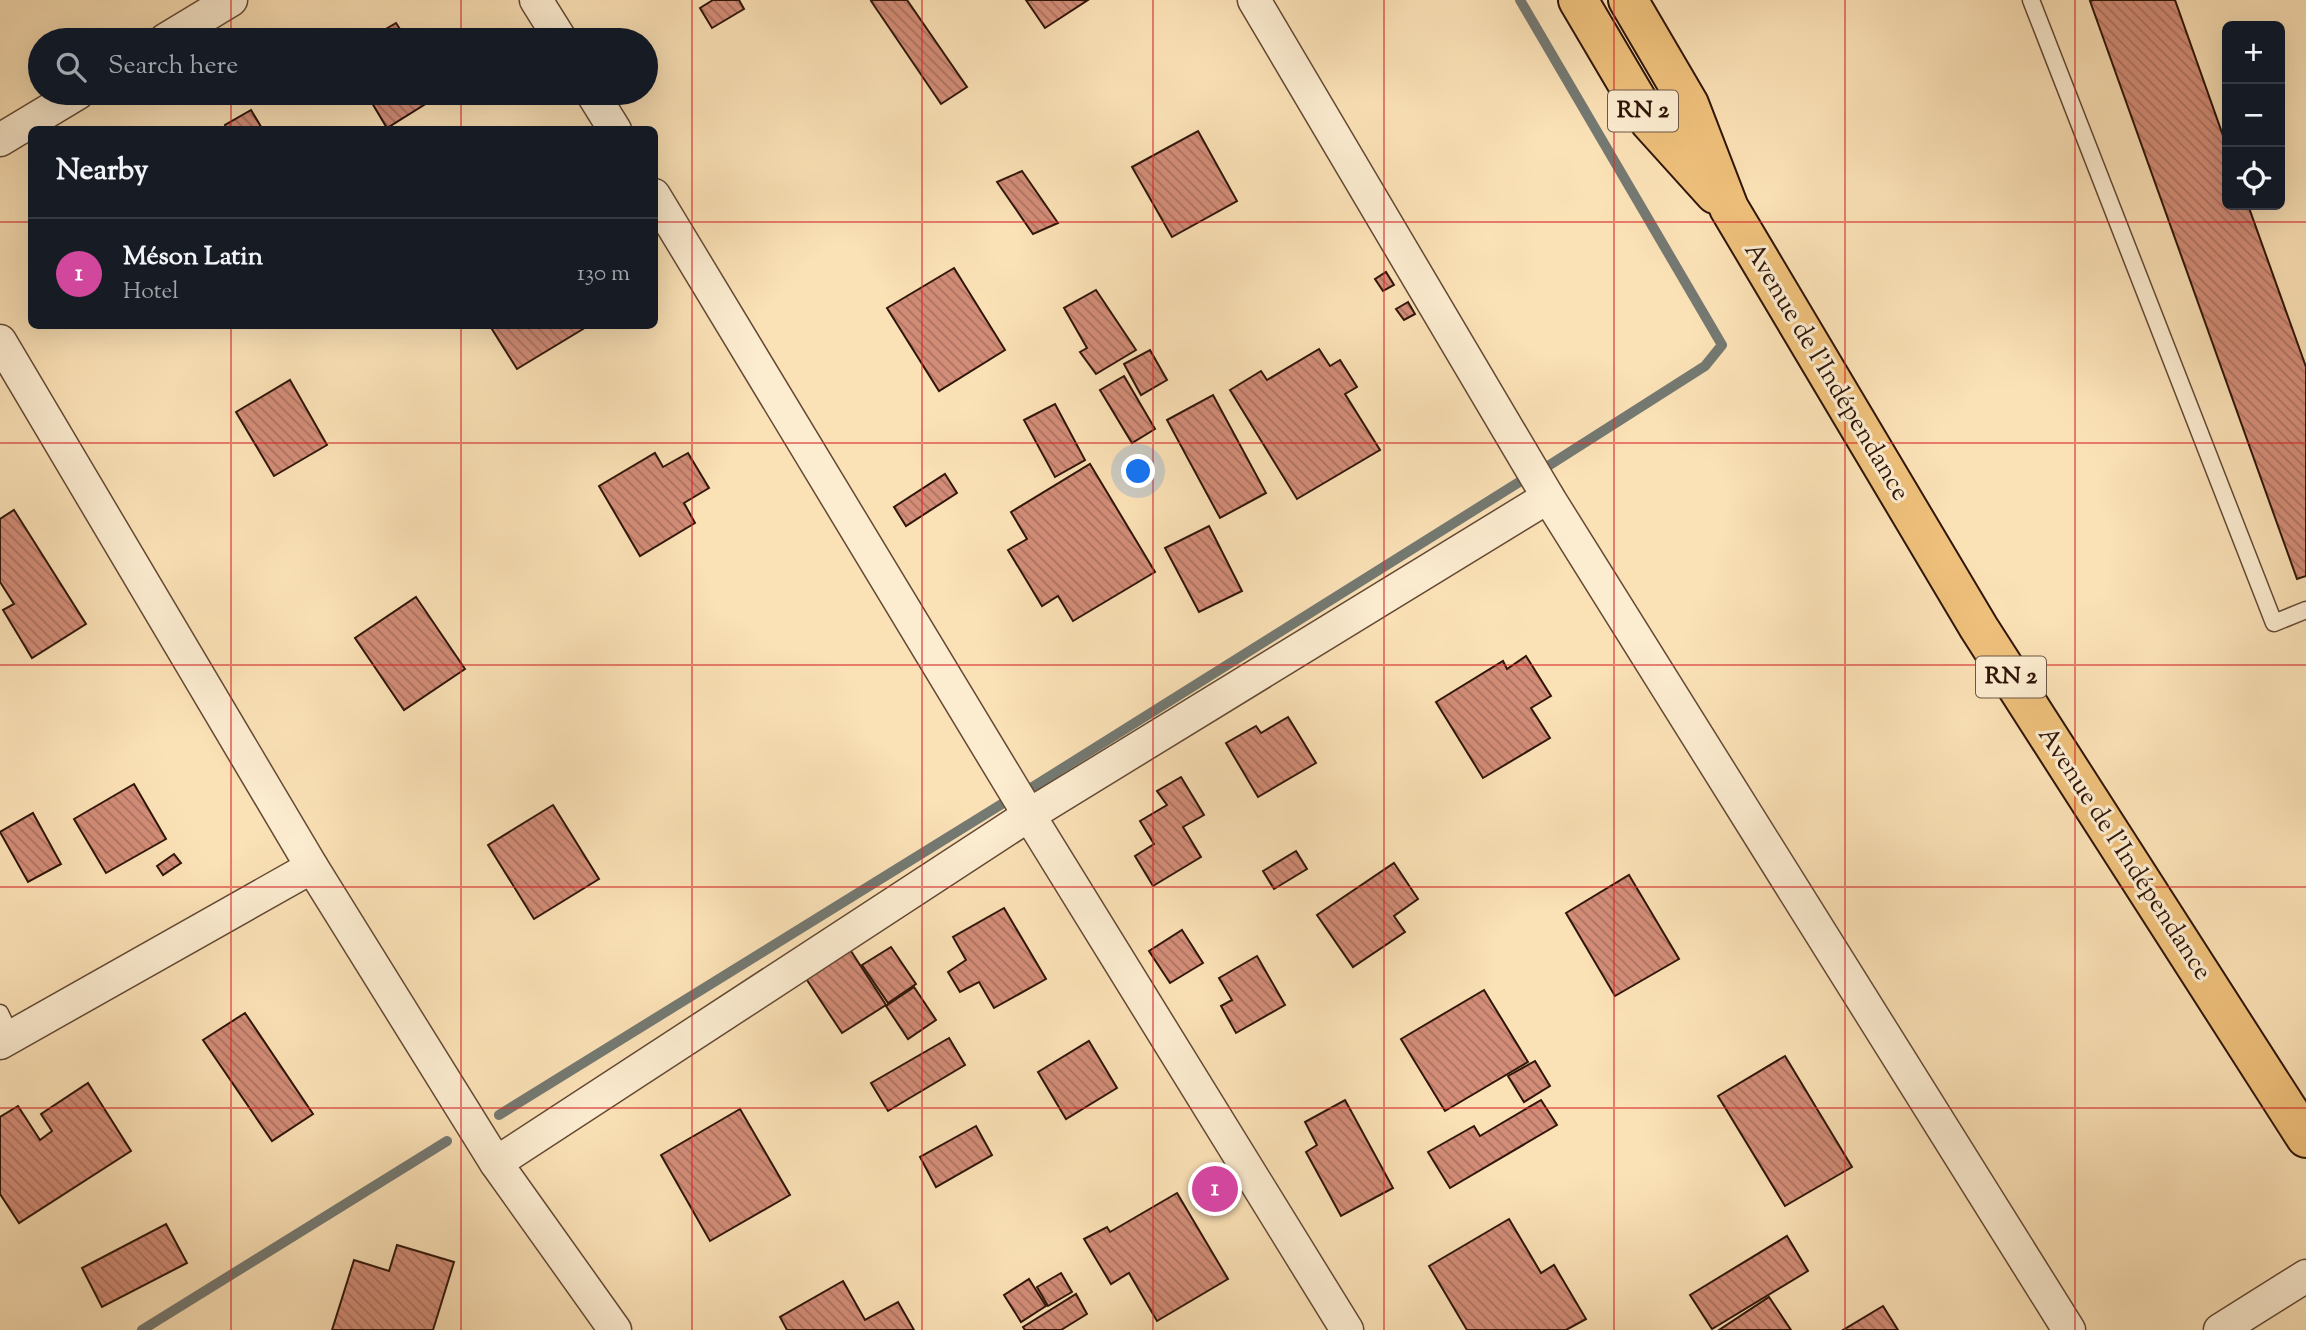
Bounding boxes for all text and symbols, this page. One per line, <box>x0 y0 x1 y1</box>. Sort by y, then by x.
map controls <box>2222 21 2285 210</box>
button: + <box>2222 21 2285 84</box>
search box <box>28 28 658 105</box>
icon: search <box>52 48 90 86</box>
text: Search here <box>108 48 238 85</box>
button: − <box>2222 84 2285 147</box>
road number: RN 2 <box>1608 90 1678 132</box>
button: locate <box>2222 147 2285 210</box>
text: Nearby <box>56 150 148 193</box>
street label: Avenue de l'Indépendance <box>1734 236 1918 508</box>
text: Méson Latin <box>123 239 263 276</box>
text: 1 <box>75 258 83 291</box>
text: 130 m <box>577 258 630 291</box>
text: Hotel <box>123 276 179 309</box>
your location <box>1121 454 1155 488</box>
road number: RN 2 <box>1976 656 2046 698</box>
street label: Avenue de l'Indépendance <box>2028 720 2220 988</box>
pin: 1 <box>1192 1163 1238 1215</box>

